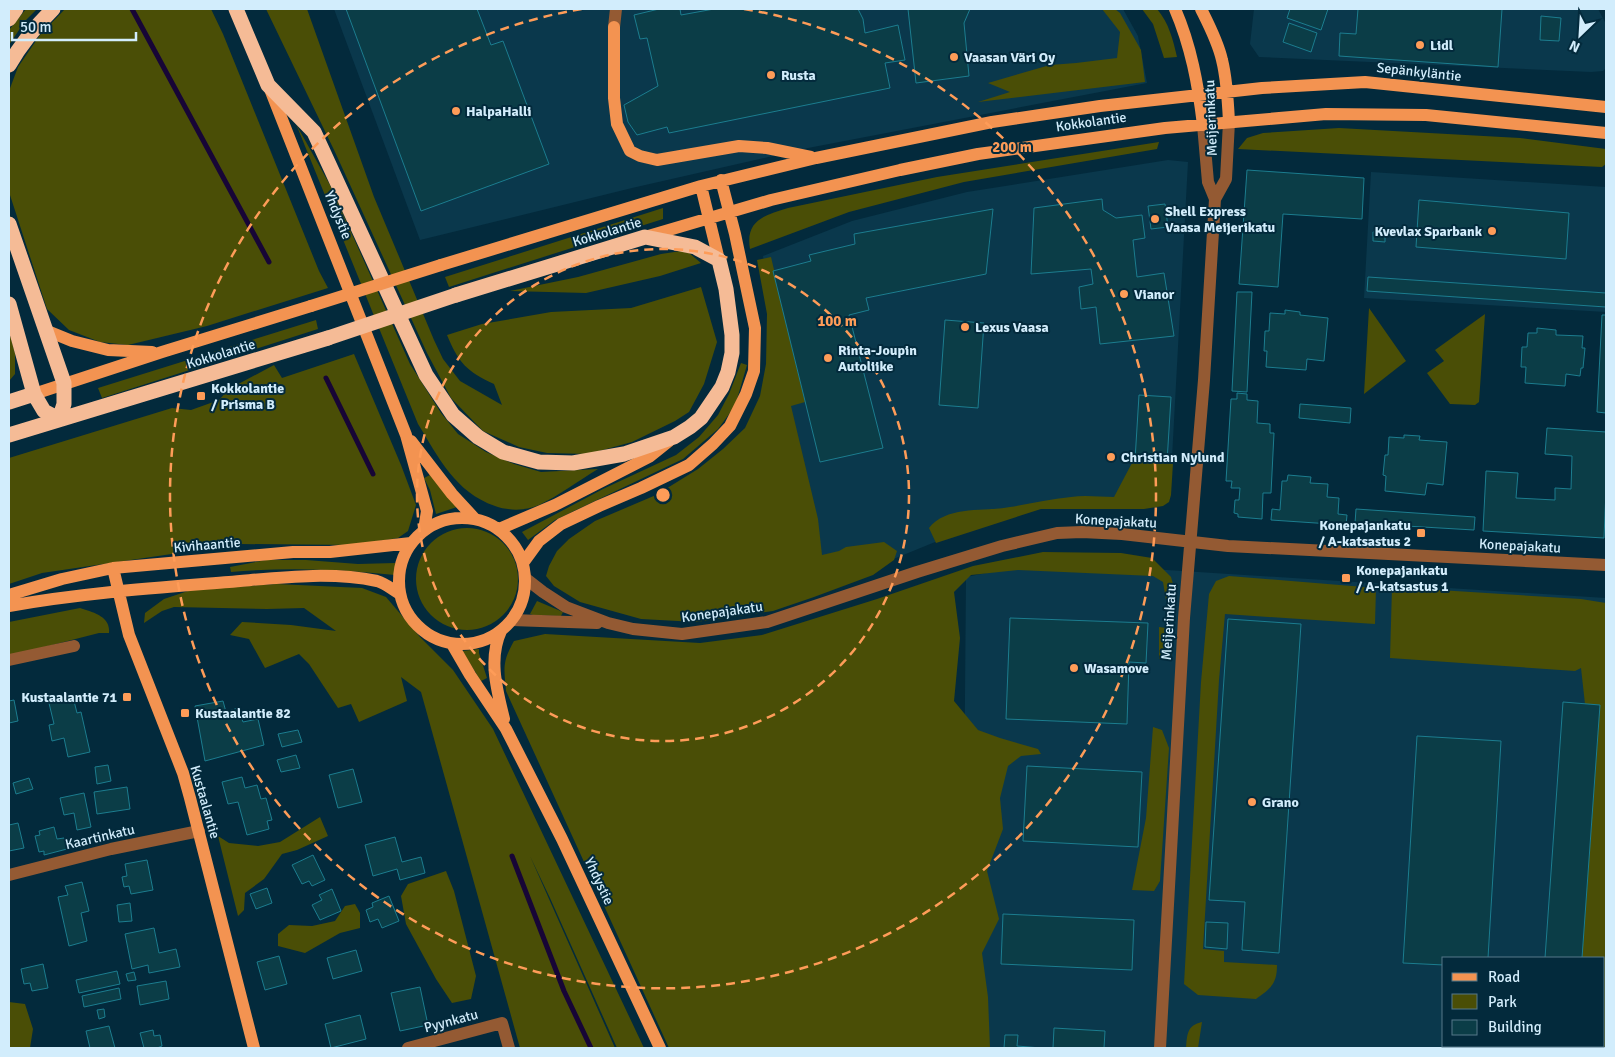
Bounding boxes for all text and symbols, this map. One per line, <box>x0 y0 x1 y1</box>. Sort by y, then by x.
scale bar <box>12 10 136 42</box>
north arrow <box>1555 10 1605 60</box>
text: 50 m <box>20 18 51 36</box>
place label: Lidl <box>1430 37 1454 54</box>
text: N <box>1567 37 1583 56</box>
marker: Lidl <box>1414 39 1426 51</box>
place label: Vaasan Väri Oy <box>964 49 1055 66</box>
marker: Vaasan Väri Oy <box>948 51 960 63</box>
street label: Sepänkyläntie <box>1376 59 1462 85</box>
place label: Rusta <box>781 67 816 84</box>
marker: Rusta <box>765 69 777 81</box>
street label: Meijerinkatu <box>1201 80 1221 156</box>
place label: HalpaHalli <box>466 103 531 120</box>
marker: HalpaHalli <box>450 105 462 117</box>
street label: Kokkolantie <box>1055 109 1127 135</box>
text: 200 m <box>992 138 1032 156</box>
street label: Yhdystie <box>321 188 355 242</box>
place label: Shell Express Vaasa Meijerikatu <box>1165 203 1275 236</box>
street label: Kokkolantie <box>571 213 643 251</box>
marker: Shell Express Vaasa Meijerikatu <box>1149 213 1161 225</box>
place label: Kvevlax Sparbank <box>1374 223 1483 240</box>
marker: Kvevlax Sparbank <box>1486 225 1498 237</box>
place label: Vianor <box>1134 286 1175 303</box>
marker: Vianor <box>1118 288 1130 300</box>
text: 100 m <box>817 312 857 330</box>
place label: Lexus Vaasa <box>975 319 1049 336</box>
marker: Lexus Vaasa <box>959 321 971 333</box>
street label: Kokkolantie <box>185 335 257 373</box>
place label: Rinta-Joupin Autoliike <box>838 342 917 375</box>
marker: Rinta-Joupin Autoliike <box>822 352 834 364</box>
place label: Kokkolantie / Prisma B <box>211 380 284 413</box>
marker: Kokkolantie / Prisma B <box>195 390 207 402</box>
place label: Christian Nylund <box>1121 449 1225 466</box>
marker: Christian Nylund <box>1105 451 1117 463</box>
centre of rings <box>654 486 672 504</box>
street label: Konepajakatu <box>1075 510 1157 532</box>
place label: Konepajankatu / A-katsastus 2 <box>1318 517 1411 550</box>
marker: Konepajankatu / A-katsastus 2 <box>1415 527 1427 539</box>
street label: Kivihaantie <box>173 534 241 556</box>
street label: Konepajakatu <box>1479 535 1561 557</box>
place label: Konepajankatu / A-katsastus 1 <box>1356 562 1449 595</box>
marker: Konepajankatu / A-katsastus 1 <box>1340 572 1352 584</box>
street label: Meijerinkatu <box>1158 583 1180 661</box>
street label: Konepajakatu <box>680 598 764 626</box>
place label: Wasamove <box>1084 660 1149 677</box>
marker: Wasamove <box>1068 662 1080 674</box>
place label: Kustaalantie 71 <box>21 689 117 706</box>
marker: Kustaalantie 71 <box>121 691 133 703</box>
place label: Kustaalantie 82 <box>195 705 291 722</box>
marker: Kustaalantie 82 <box>179 707 191 719</box>
street label: Kustaalantie <box>186 763 224 841</box>
place label: Grano <box>1262 794 1299 811</box>
marker: Grano <box>1246 796 1258 808</box>
street label: Kaartinkatu <box>64 821 136 853</box>
street label: Yhdystie <box>581 854 617 908</box>
legend <box>1442 957 1605 1047</box>
text: Road <box>1488 968 1520 986</box>
text: Park <box>1488 993 1517 1011</box>
street label: Pyynkatu <box>422 1006 480 1036</box>
text: Building <box>1488 1018 1542 1036</box>

